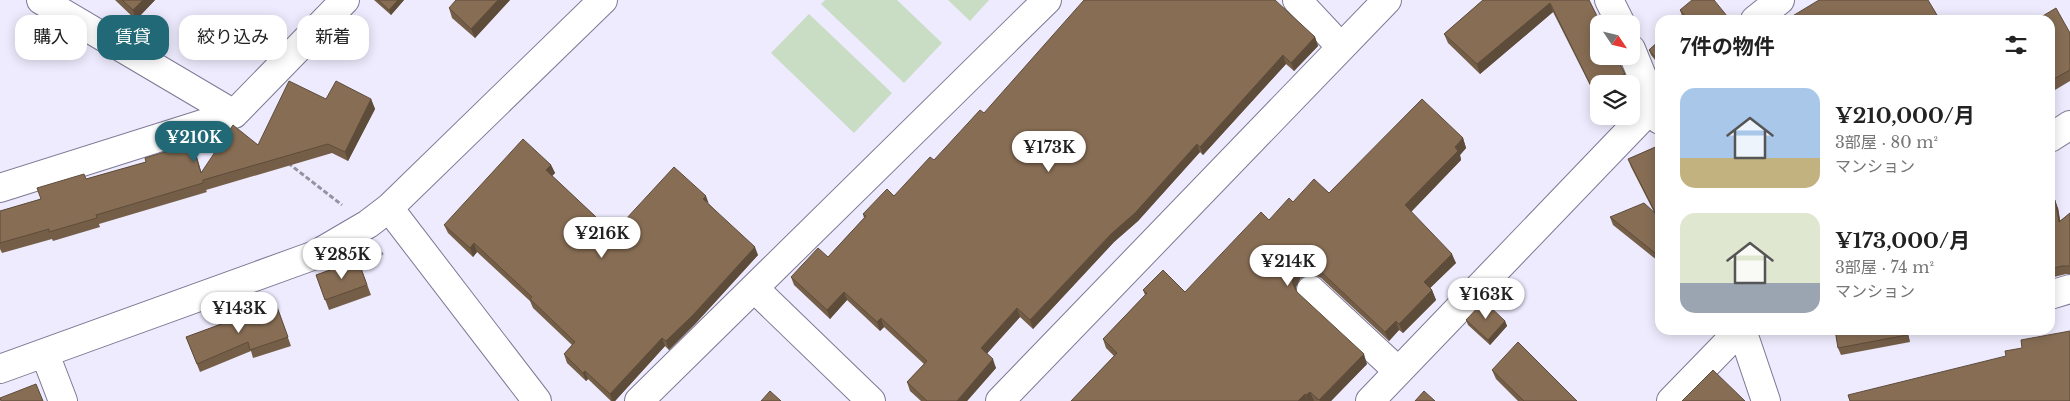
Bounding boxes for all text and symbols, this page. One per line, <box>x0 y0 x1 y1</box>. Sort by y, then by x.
chip: 購入 <box>15 15 87 60</box>
chip: 賃貸 <box>97 15 169 60</box>
chip: 絞り込み <box>179 15 287 60</box>
chip: 新着 <box>297 15 369 60</box>
north arrow <box>1590 15 1640 65</box>
map controls <box>1590 15 1640 125</box>
icon: filters <box>2002 31 2030 59</box>
text: 7件の物件 <box>1680 34 1775 60</box>
button: layers <box>1590 75 1640 125</box>
text: ¥210,000/月 <box>1835 103 1975 129</box>
icon: home <box>1720 108 1780 168</box>
pin: ¥210K <box>159 120 229 163</box>
text: ¥210K <box>166 127 222 147</box>
pin: ¥173K <box>1014 130 1084 173</box>
text: 3部屋 · 80 m² <box>1835 132 1938 152</box>
text: ¥173K <box>1023 137 1075 157</box>
text: マンション <box>1835 156 1915 176</box>
pin: ¥216K <box>567 216 637 259</box>
text: ¥216K <box>575 223 629 243</box>
text: ¥173,000/月 <box>1835 228 1970 254</box>
icon: home <box>1720 233 1780 293</box>
pin: ¥285K <box>307 238 377 280</box>
text: ¥285K <box>314 244 370 264</box>
pin: ¥214K <box>1253 244 1323 287</box>
text: ¥214K <box>1261 251 1315 271</box>
text: 3部屋 · 74 m² <box>1835 257 1934 277</box>
pin: ¥163K <box>1451 278 1521 320</box>
text: マンション <box>1835 281 1915 301</box>
text: ¥163K <box>1459 284 1513 304</box>
pin: ¥143K <box>204 292 274 334</box>
text: ¥143K <box>212 298 266 318</box>

